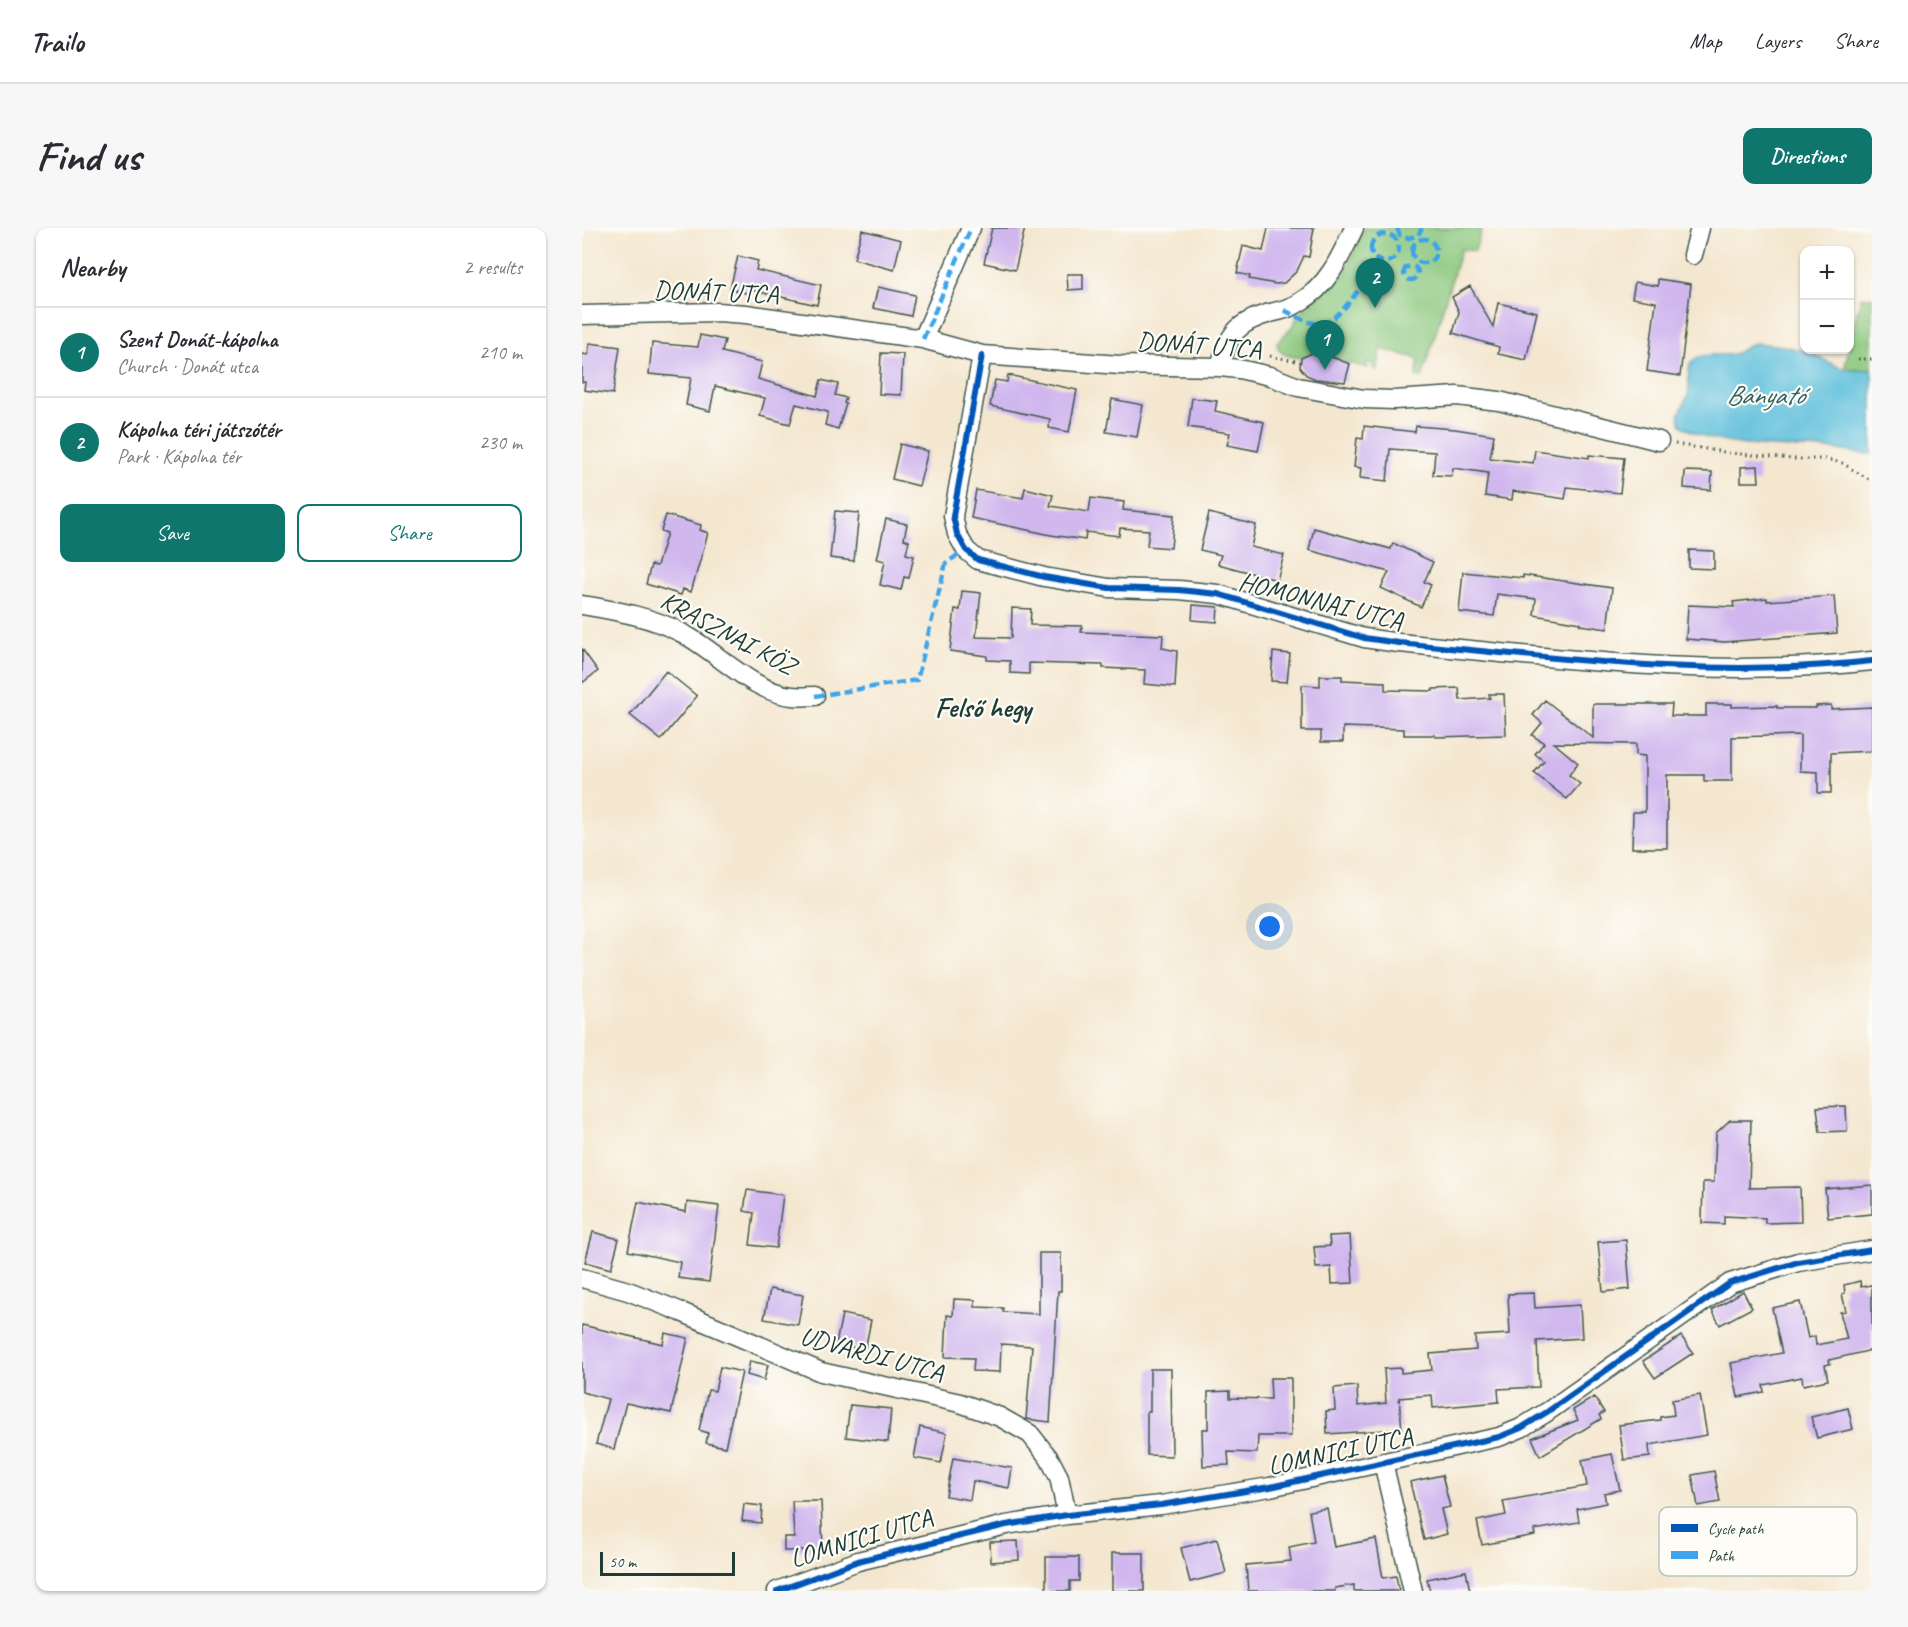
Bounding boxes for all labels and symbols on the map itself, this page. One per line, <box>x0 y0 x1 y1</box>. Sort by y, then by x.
pin: 2 <box>1356 259 1394 308</box>
street label: DONÁT UTCA <box>653 273 780 311</box>
pin: 1 <box>1306 320 1344 370</box>
street label: DONÁT UTCA <box>1136 324 1263 366</box>
water label: Bányató <box>1726 378 1811 412</box>
street label: HOMONNAI UTCA <box>1235 565 1407 638</box>
street label: KRASZNAI KÖZ <box>655 584 805 684</box>
district label: Felső hegy <box>935 690 1034 725</box>
your location <box>1255 912 1284 941</box>
street label: UDVARDI UTCA <box>797 1319 948 1389</box>
street label: LOMNICI UTCA <box>1265 1419 1416 1482</box>
street label: LOMNICI UTCA <box>786 1500 937 1575</box>
legend <box>1659 1507 1857 1576</box>
text: Cycle path <box>1708 1519 1764 1539</box>
text: Path <box>1708 1546 1735 1566</box>
scale bar <box>600 1549 735 1576</box>

